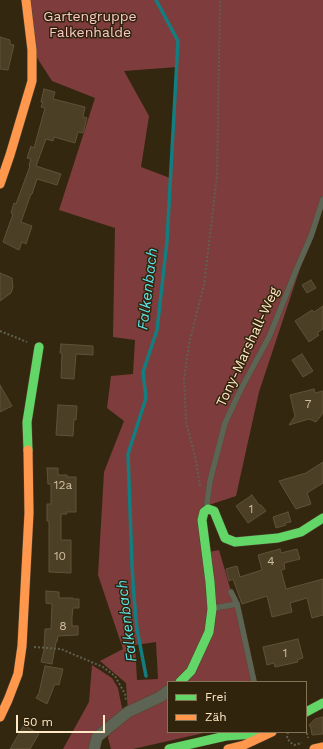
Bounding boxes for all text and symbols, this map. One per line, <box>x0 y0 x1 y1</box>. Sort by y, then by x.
park label: Gartengruppe Falkenhalde <box>43 9 137 42</box>
water label: Falkenbach <box>134 247 162 331</box>
street label: Tony-Marshall-Weg <box>213 284 283 410</box>
house number: 7 <box>305 397 311 411</box>
house number: 12a <box>54 478 72 492</box>
house number: 1 <box>249 502 253 516</box>
house number: 10 <box>54 549 66 563</box>
house number: 4 <box>267 554 275 568</box>
water label: Falkenbach <box>113 579 141 663</box>
house number: 8 <box>59 619 67 633</box>
house number: 1 <box>283 646 287 660</box>
legend <box>167 681 307 733</box>
text: Frei <box>205 690 227 704</box>
scale bar <box>18 707 107 733</box>
text: Zäh <box>205 710 227 724</box>
text: 50 m <box>23 715 53 729</box>

